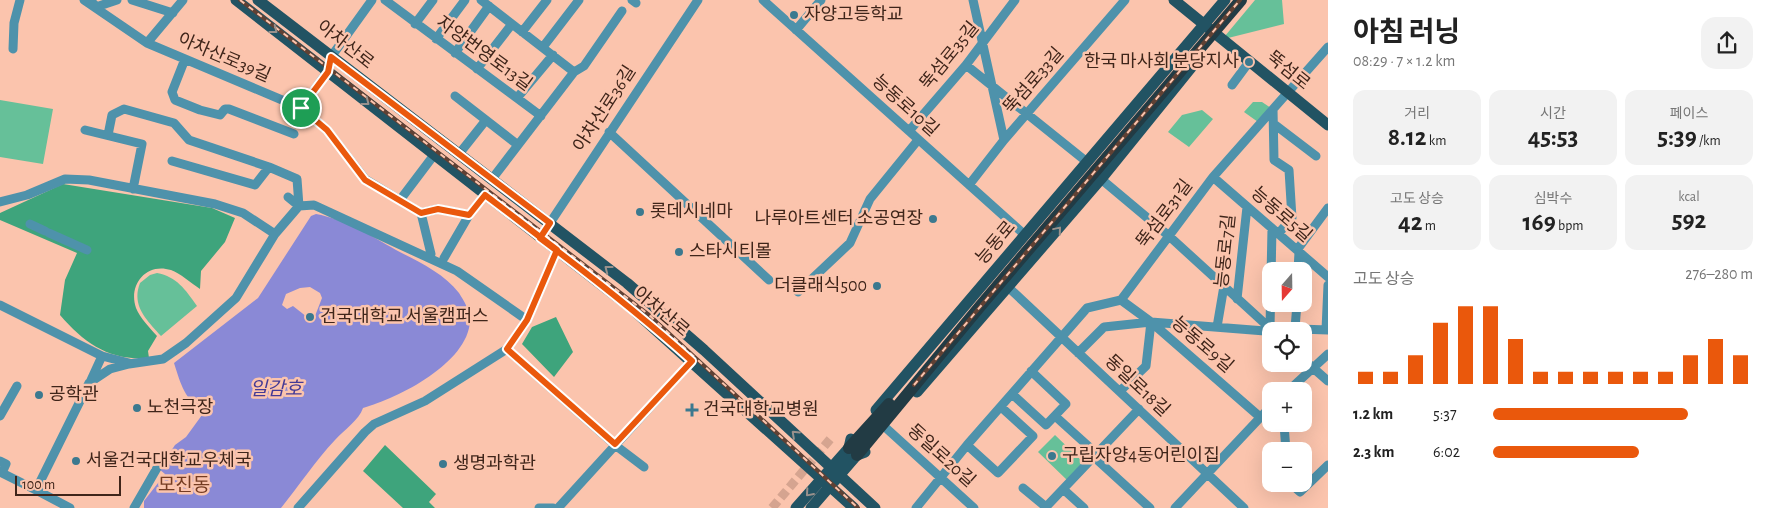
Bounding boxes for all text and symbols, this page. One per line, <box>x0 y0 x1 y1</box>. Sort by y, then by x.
place label: 자양고등학교 <box>804 5 903 24</box>
marker: 자양고등학교 <box>788 9 800 21</box>
street label: 자양번영로13길 <box>433 13 536 94</box>
street label: 아차산로 <box>313 17 377 72</box>
button: share <box>1701 17 1753 69</box>
street label: 뚝섬로35길 <box>916 18 983 93</box>
text: 아침 러닝 <box>1353 19 1460 47</box>
one-way arrow <box>269 24 278 33</box>
street label: 아차산로39길 <box>175 30 273 86</box>
street label: 뚝섬로33길 <box>999 43 1067 117</box>
street label: 뚝섬로 <box>1263 47 1314 94</box>
place label: 한국 마사회 분당지사 <box>1084 51 1239 71</box>
text: 08:29 · 7 × 1.2 km <box>1353 53 1455 69</box>
marker: 한국 마사회 분당지사 <box>1243 56 1255 68</box>
street label: 아차산로36길 <box>570 62 639 155</box>
street label: 능동로10길 <box>869 71 942 140</box>
pin <box>280 87 322 129</box>
icon: arrive <box>287 94 315 122</box>
one-way arrow <box>360 96 369 104</box>
text: 거리 <box>1404 107 1430 121</box>
text: 시간 <box>1540 107 1566 121</box>
text: 페이스 <box>1670 107 1708 121</box>
text: 8.12 <box>1388 125 1426 150</box>
text: 45:53 <box>1528 125 1578 150</box>
text: 5:39 <box>1657 125 1697 150</box>
text: km <box>1426 134 1446 148</box>
text: /km <box>1697 134 1721 148</box>
street label: 뚝섬로31길 <box>1132 175 1196 251</box>
street label: 능동로5길 <box>1247 183 1315 246</box>
text: kcal <box>1678 190 1700 204</box>
text: 고도 상승 <box>1390 192 1444 206</box>
text: 심박수 <box>1534 192 1572 206</box>
place label: 롯데시네마 <box>650 201 733 221</box>
marker: 롯데시네마 <box>634 206 646 218</box>
place label: 나루아트센터 소공연장 <box>754 208 923 228</box>
text: 592 <box>1672 208 1706 233</box>
text: 42 <box>1398 210 1422 235</box>
text: 169 <box>1523 210 1556 235</box>
marker: 나루아트센터 소공연장 <box>927 213 939 225</box>
street label: 능동로7길 <box>1212 213 1239 289</box>
street label: 능동로 <box>972 218 1019 268</box>
text: m <box>1422 219 1436 233</box>
text: bpm <box>1556 219 1583 233</box>
one-way arrow <box>1052 227 1061 236</box>
place label: 스타시티몰 <box>689 241 772 261</box>
marker: 스타시티몰 <box>673 246 685 258</box>
north arrow <box>1262 262 1312 312</box>
map controls <box>1262 262 1312 492</box>
one-way arrow <box>605 266 614 274</box>
text: 276–280 m <box>1685 266 1753 282</box>
text: 고도 상승 <box>1353 271 1415 287</box>
place label: 더클래식500 <box>774 276 867 295</box>
marker: 더클래식500 <box>871 280 883 292</box>
street label: 아차산로 <box>630 283 693 340</box>
place label: 건국대학교 서울캠퍼스 <box>320 306 489 326</box>
marker: 건국대학교 서울캠퍼스 <box>304 311 316 323</box>
street label: 능동로9길 <box>1168 313 1237 376</box>
button: locate <box>1262 322 1312 372</box>
street label: 동일로18길 <box>1101 351 1173 420</box>
water label: 일감호 <box>250 379 304 399</box>
button: + <box>1262 382 1312 432</box>
place label: 공학관 <box>49 385 99 404</box>
marker: 공학관 <box>33 389 45 401</box>
place label: 노천극장 <box>147 397 213 417</box>
place label: 건국대학교병원 <box>703 400 819 419</box>
marker: 노천극장 <box>131 402 143 414</box>
marker: 건국대학교병원 <box>685 403 699 417</box>
text: 1.2 km <box>1353 406 1393 422</box>
text: 5:37 <box>1433 406 1457 422</box>
street label: 동일로20길 <box>904 420 979 491</box>
one-way arrow <box>792 431 801 440</box>
button: − <box>1262 442 1312 492</box>
text: 2.3 km <box>1353 444 1394 460</box>
text: 6:02 <box>1433 444 1460 460</box>
place label: 구립자양4동어린이집 <box>1062 445 1220 465</box>
place label: 서울건국대학교우체국 <box>86 450 252 470</box>
marker: 구립자양4동어린이집 <box>1046 450 1058 462</box>
place label: 생명과학관 <box>453 454 536 473</box>
marker: 서울건국대학교우체국 <box>70 455 82 467</box>
marker: 생명과학관 <box>437 458 449 470</box>
scale bar <box>15 473 121 496</box>
district label: 모진동 <box>158 475 210 495</box>
text: 100 m <box>22 478 55 492</box>
one-way arrow <box>805 487 814 496</box>

